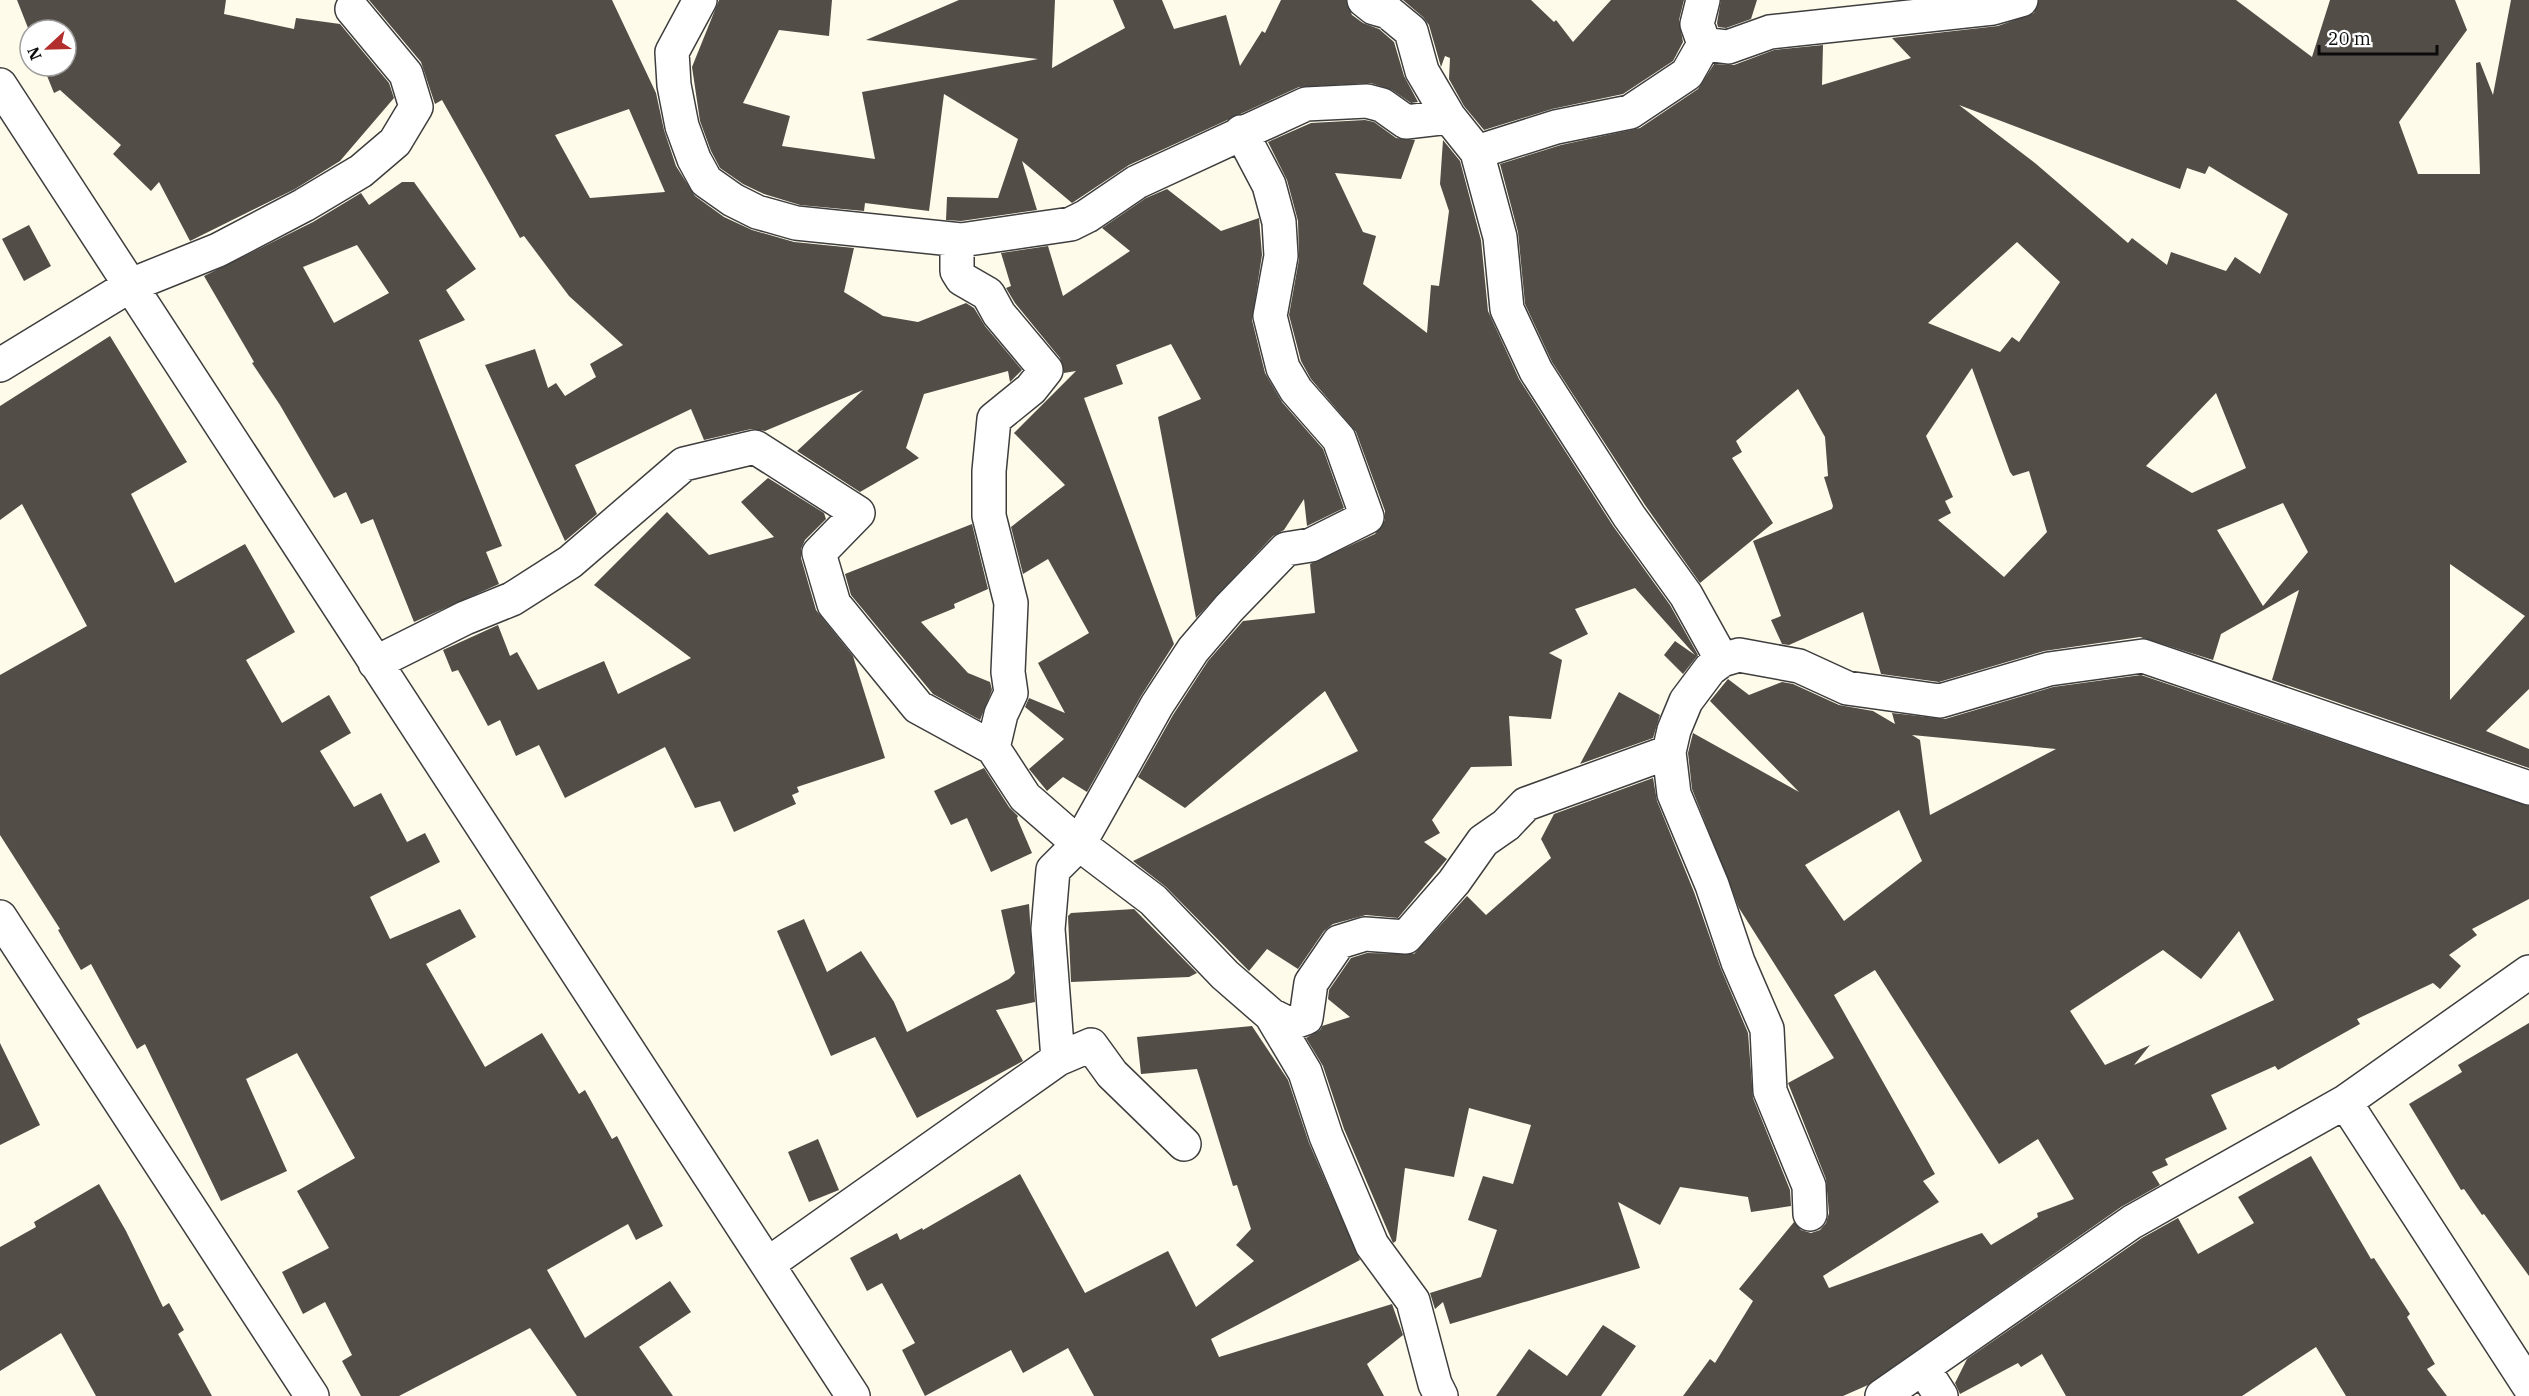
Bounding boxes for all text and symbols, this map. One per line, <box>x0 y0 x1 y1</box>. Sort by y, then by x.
north arrow <box>18 18 78 78</box>
scale bar <box>2319 18 2438 56</box>
text: 20 m <box>2328 27 2371 50</box>
text: N <box>22 44 46 63</box>

